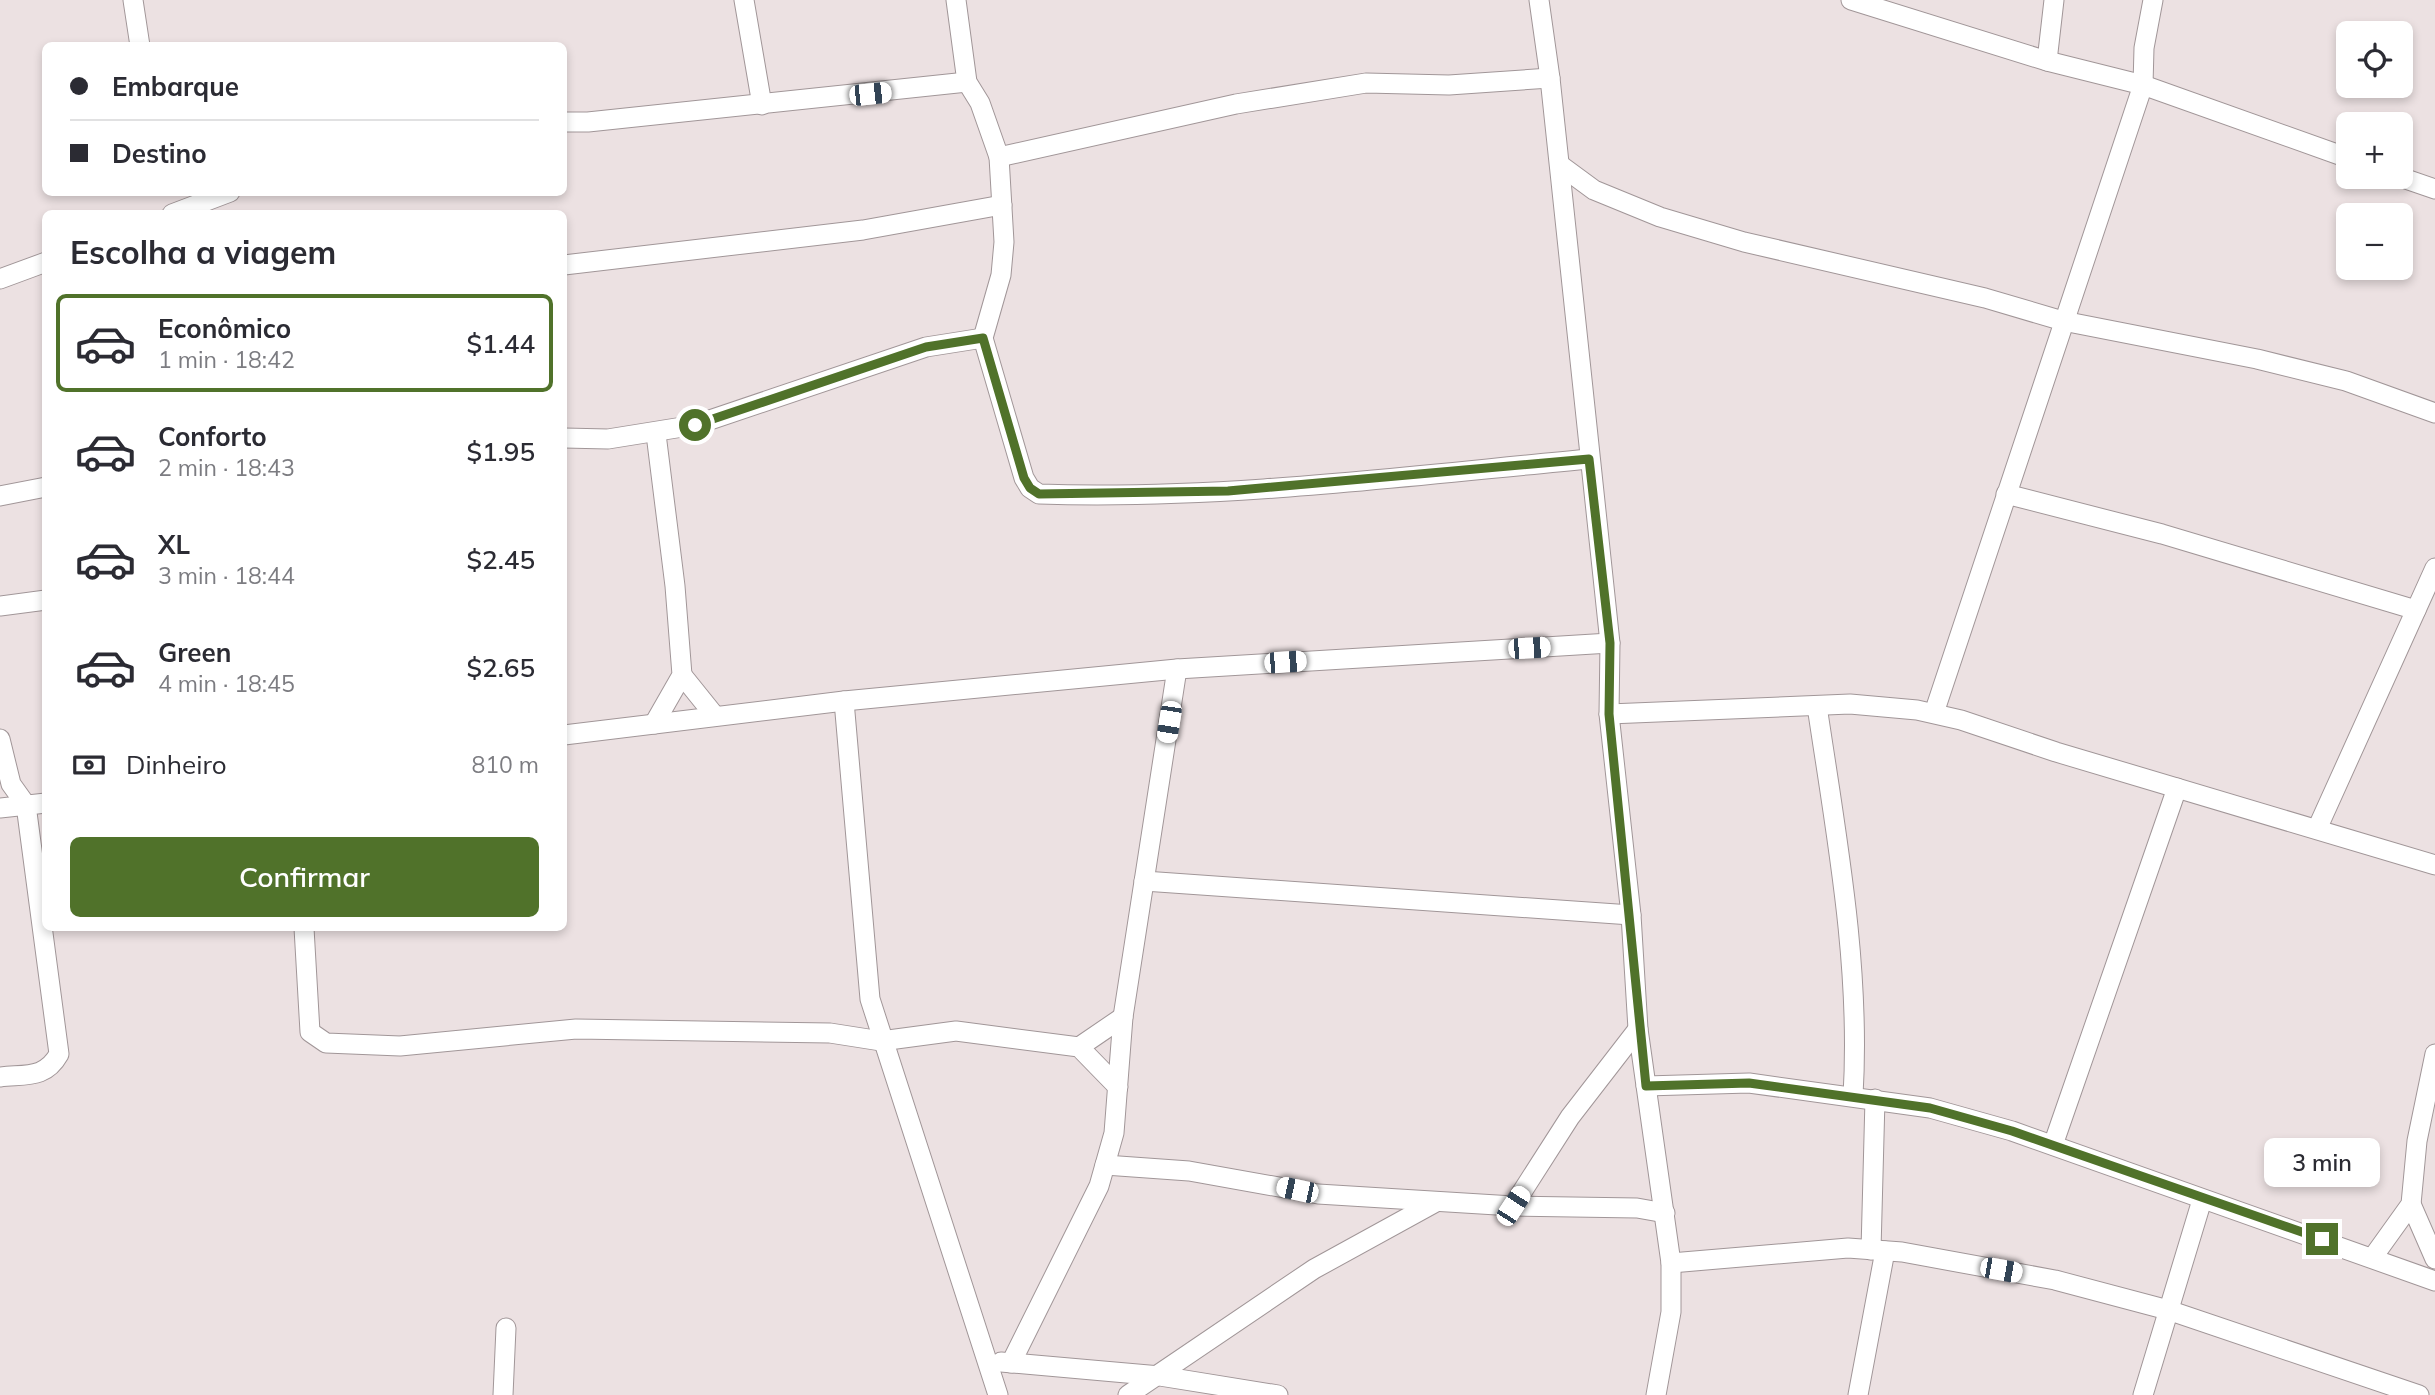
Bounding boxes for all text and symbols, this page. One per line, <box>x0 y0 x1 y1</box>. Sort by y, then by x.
map controls <box>2336 21 2413 280</box>
button: locate <box>2336 21 2413 98</box>
text: Embarque <box>112 70 239 103</box>
car <box>849 81 892 107</box>
button: + <box>2336 112 2413 189</box>
text: Destino <box>112 137 207 170</box>
button: − <box>2336 203 2413 280</box>
text: Escolha a viagem <box>70 232 336 272</box>
icon: car <box>74 312 137 375</box>
text: Econômico <box>158 312 291 345</box>
text: $1.44 <box>466 327 535 360</box>
text: 1 min · 18:42 <box>158 345 295 374</box>
route start <box>679 409 711 441</box>
icon: car <box>74 420 137 483</box>
text: Conforto <box>158 420 267 453</box>
text: $1.95 <box>466 435 535 468</box>
text: 2 min · 18:43 <box>158 453 295 482</box>
icon: car <box>74 528 137 591</box>
text: XL <box>158 528 190 561</box>
text: $2.45 <box>466 543 535 576</box>
text: 3 min · 18:44 <box>158 561 295 590</box>
icon: car <box>74 636 137 699</box>
text: Green <box>158 636 231 669</box>
car <box>1508 636 1551 660</box>
car <box>1264 650 1307 674</box>
text: $2.65 <box>466 651 535 684</box>
text: 4 min · 18:45 <box>158 669 295 698</box>
car <box>1156 700 1183 744</box>
icon: cash <box>70 746 108 784</box>
text: Dinheiro <box>126 748 227 781</box>
text: 810 m <box>471 750 539 779</box>
button: Confirmar <box>70 837 539 917</box>
callout: 3 min <box>2264 1138 2380 1186</box>
text: 3 min <box>2292 1148 2352 1177</box>
car <box>1275 1175 1320 1205</box>
car <box>1493 1183 1534 1229</box>
route end <box>2306 1223 2338 1255</box>
car <box>1979 1256 2024 1284</box>

